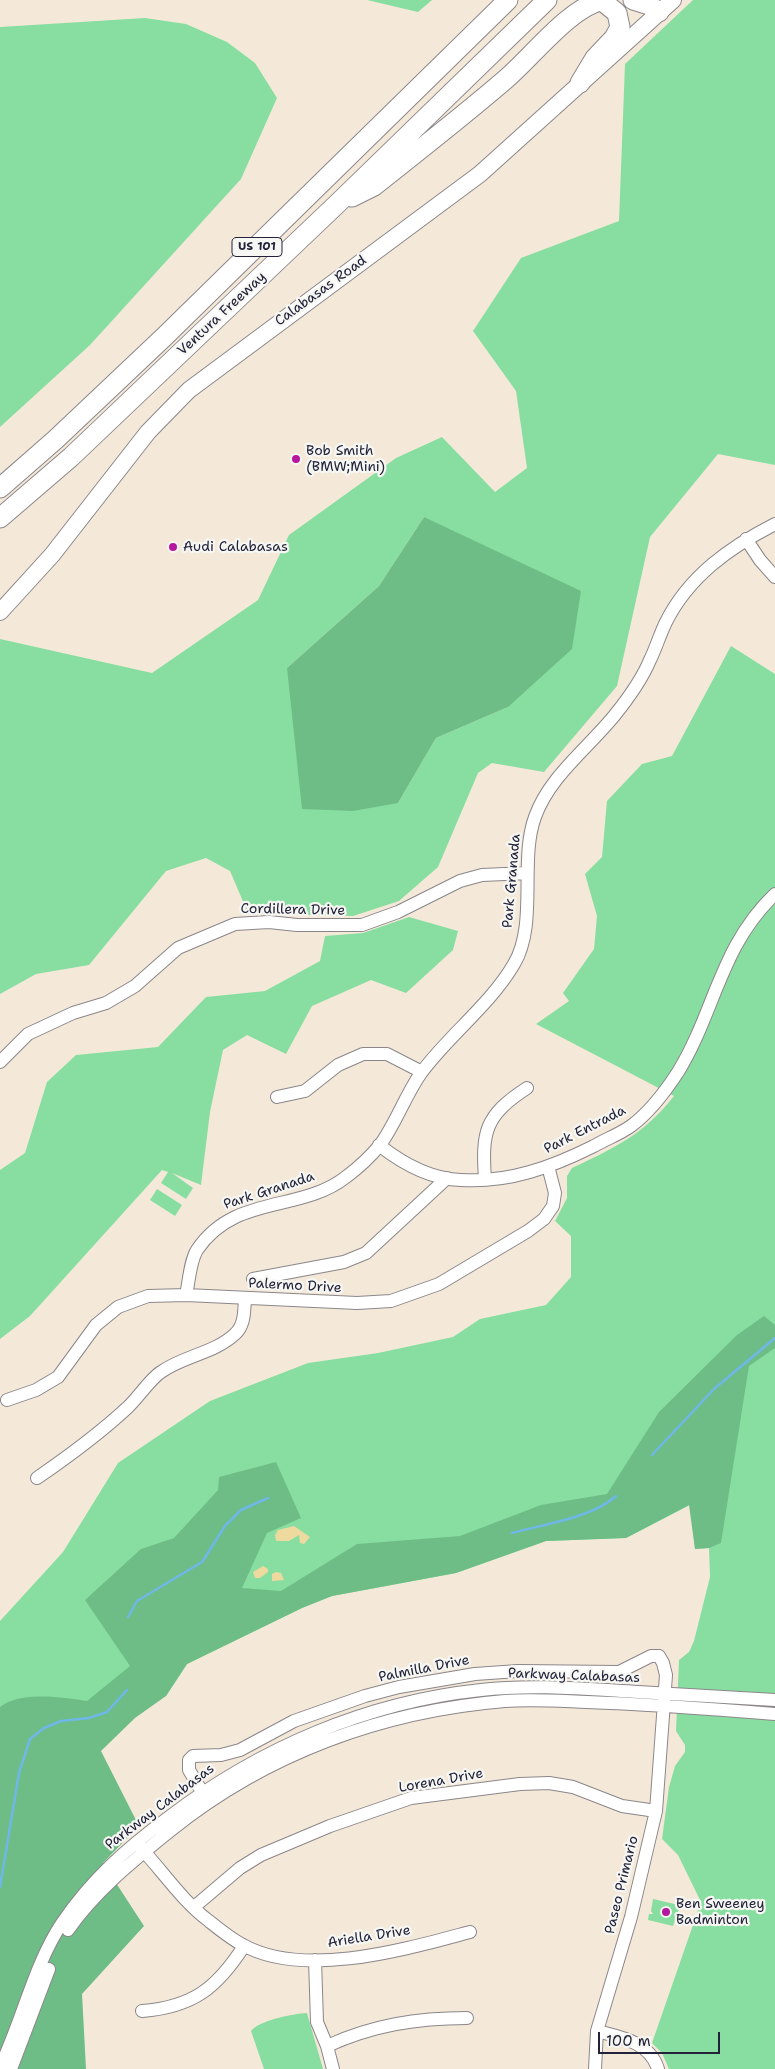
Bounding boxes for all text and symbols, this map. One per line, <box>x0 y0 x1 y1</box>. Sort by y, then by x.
road number: US 101 <box>232 238 282 256</box>
street label: Calabasas Road <box>272 252 370 330</box>
street label: Ventura Freeway <box>174 269 270 359</box>
place label: Bob Smith (BMW;Mini) <box>306 443 385 476</box>
marker: Bob Smith (BMW;Mini) <box>290 453 302 465</box>
place label: Audi Calabasas <box>183 539 288 555</box>
marker: Audi Calabasas <box>167 541 179 553</box>
street label: Park Granada <box>500 833 524 929</box>
street label: Cordillera Drive <box>240 901 346 919</box>
street label: Park Entrada <box>541 1102 629 1158</box>
street label: Park Granada <box>221 1168 317 1214</box>
street label: Palermo Drive <box>248 1275 342 1297</box>
street label: Palmilla Drive <box>377 1652 471 1686</box>
street label: Parkway Calabasas <box>508 1665 640 1687</box>
street label: Parkway Calabasas <box>102 1760 218 1854</box>
street label: Lorena Drive <box>397 1765 485 1797</box>
street label: Paseo Primario <box>602 1834 642 1936</box>
place label: Ben Sweeney Badminton <box>676 1896 764 1928</box>
marker: Ben Sweeney Badminton <box>660 1906 672 1918</box>
street label: Ariella Drive <box>326 1922 412 1952</box>
scale bar <box>600 2022 722 2054</box>
text: 100 m <box>606 2031 651 2051</box>

